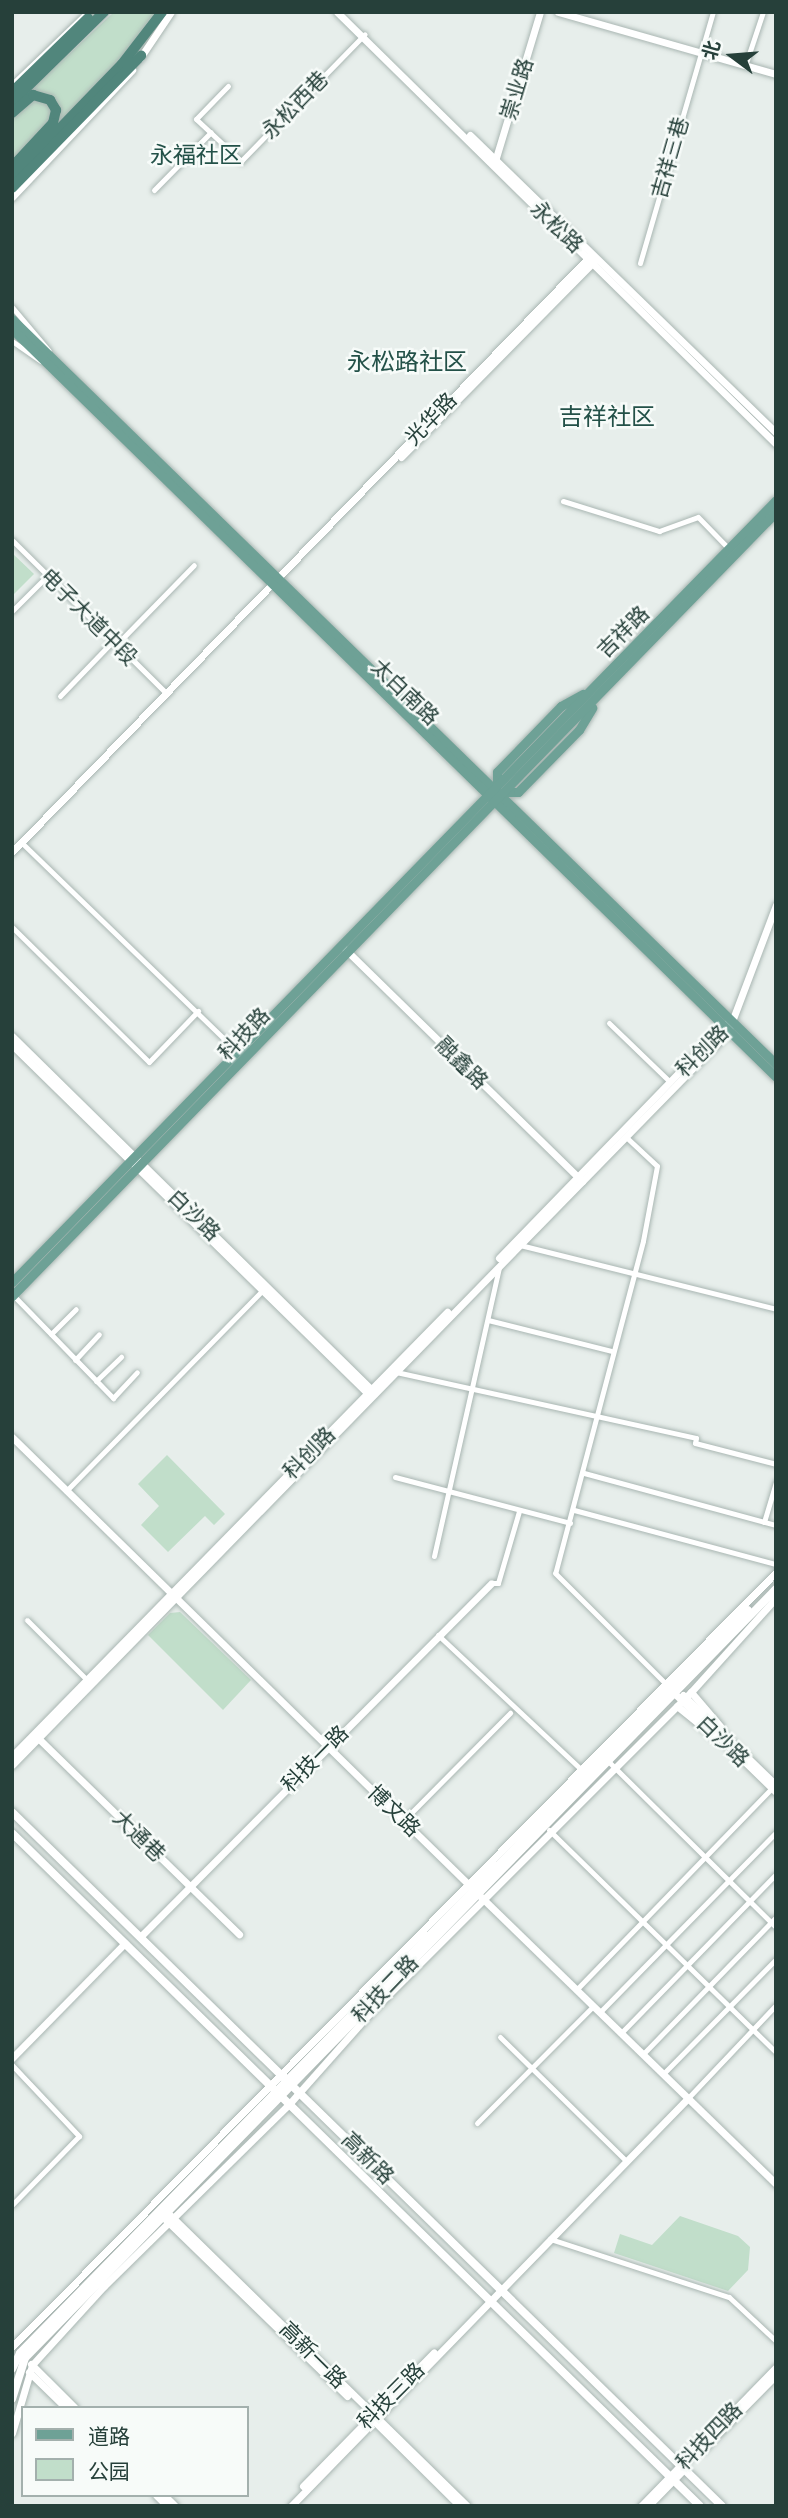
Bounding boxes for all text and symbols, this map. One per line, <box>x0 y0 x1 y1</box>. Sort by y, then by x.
north arrow <box>697 21 767 91</box>
text: 北 <box>697 37 726 63</box>
street label: 崇业路 <box>496 55 538 123</box>
street label: 永松西巷 <box>257 66 333 144</box>
street label: 吉祥三巷 <box>646 114 694 202</box>
district label: 永福社区 <box>150 141 242 169</box>
street label: 永松路 <box>526 196 588 258</box>
district label: 永松路社区 <box>347 348 467 376</box>
street label: 光华路 <box>400 388 462 450</box>
district label: 吉祥社区 <box>559 403 655 431</box>
street label: 电子大道中段 <box>36 564 142 670</box>
street label: 吉祥路 <box>592 601 654 663</box>
street label: 太白南路 <box>366 654 444 730</box>
street label: 科技路 <box>213 1003 275 1065</box>
street label: 科创路 <box>671 1020 733 1082</box>
street label: 融鑫路 <box>431 1032 493 1094</box>
street label: 白沙路 <box>163 1184 225 1246</box>
street label: 科创路 <box>278 1422 340 1484</box>
street label: 白沙路 <box>692 1710 754 1772</box>
street label: 科技一路 <box>276 1720 354 1798</box>
street label: 博文路 <box>363 1780 425 1842</box>
street label: 大通巷 <box>108 1805 170 1867</box>
street label: 科技二路 <box>347 1950 423 2028</box>
street label: 高新路 <box>337 2127 399 2189</box>
street label: 高新一路 <box>274 2316 352 2394</box>
street label: 科技三路 <box>352 2357 430 2435</box>
street label: 科技四路 <box>671 2397 747 2475</box>
legend <box>21 2406 248 2497</box>
text: 道路 <box>88 2423 130 2450</box>
text: 公园 <box>88 2458 130 2485</box>

